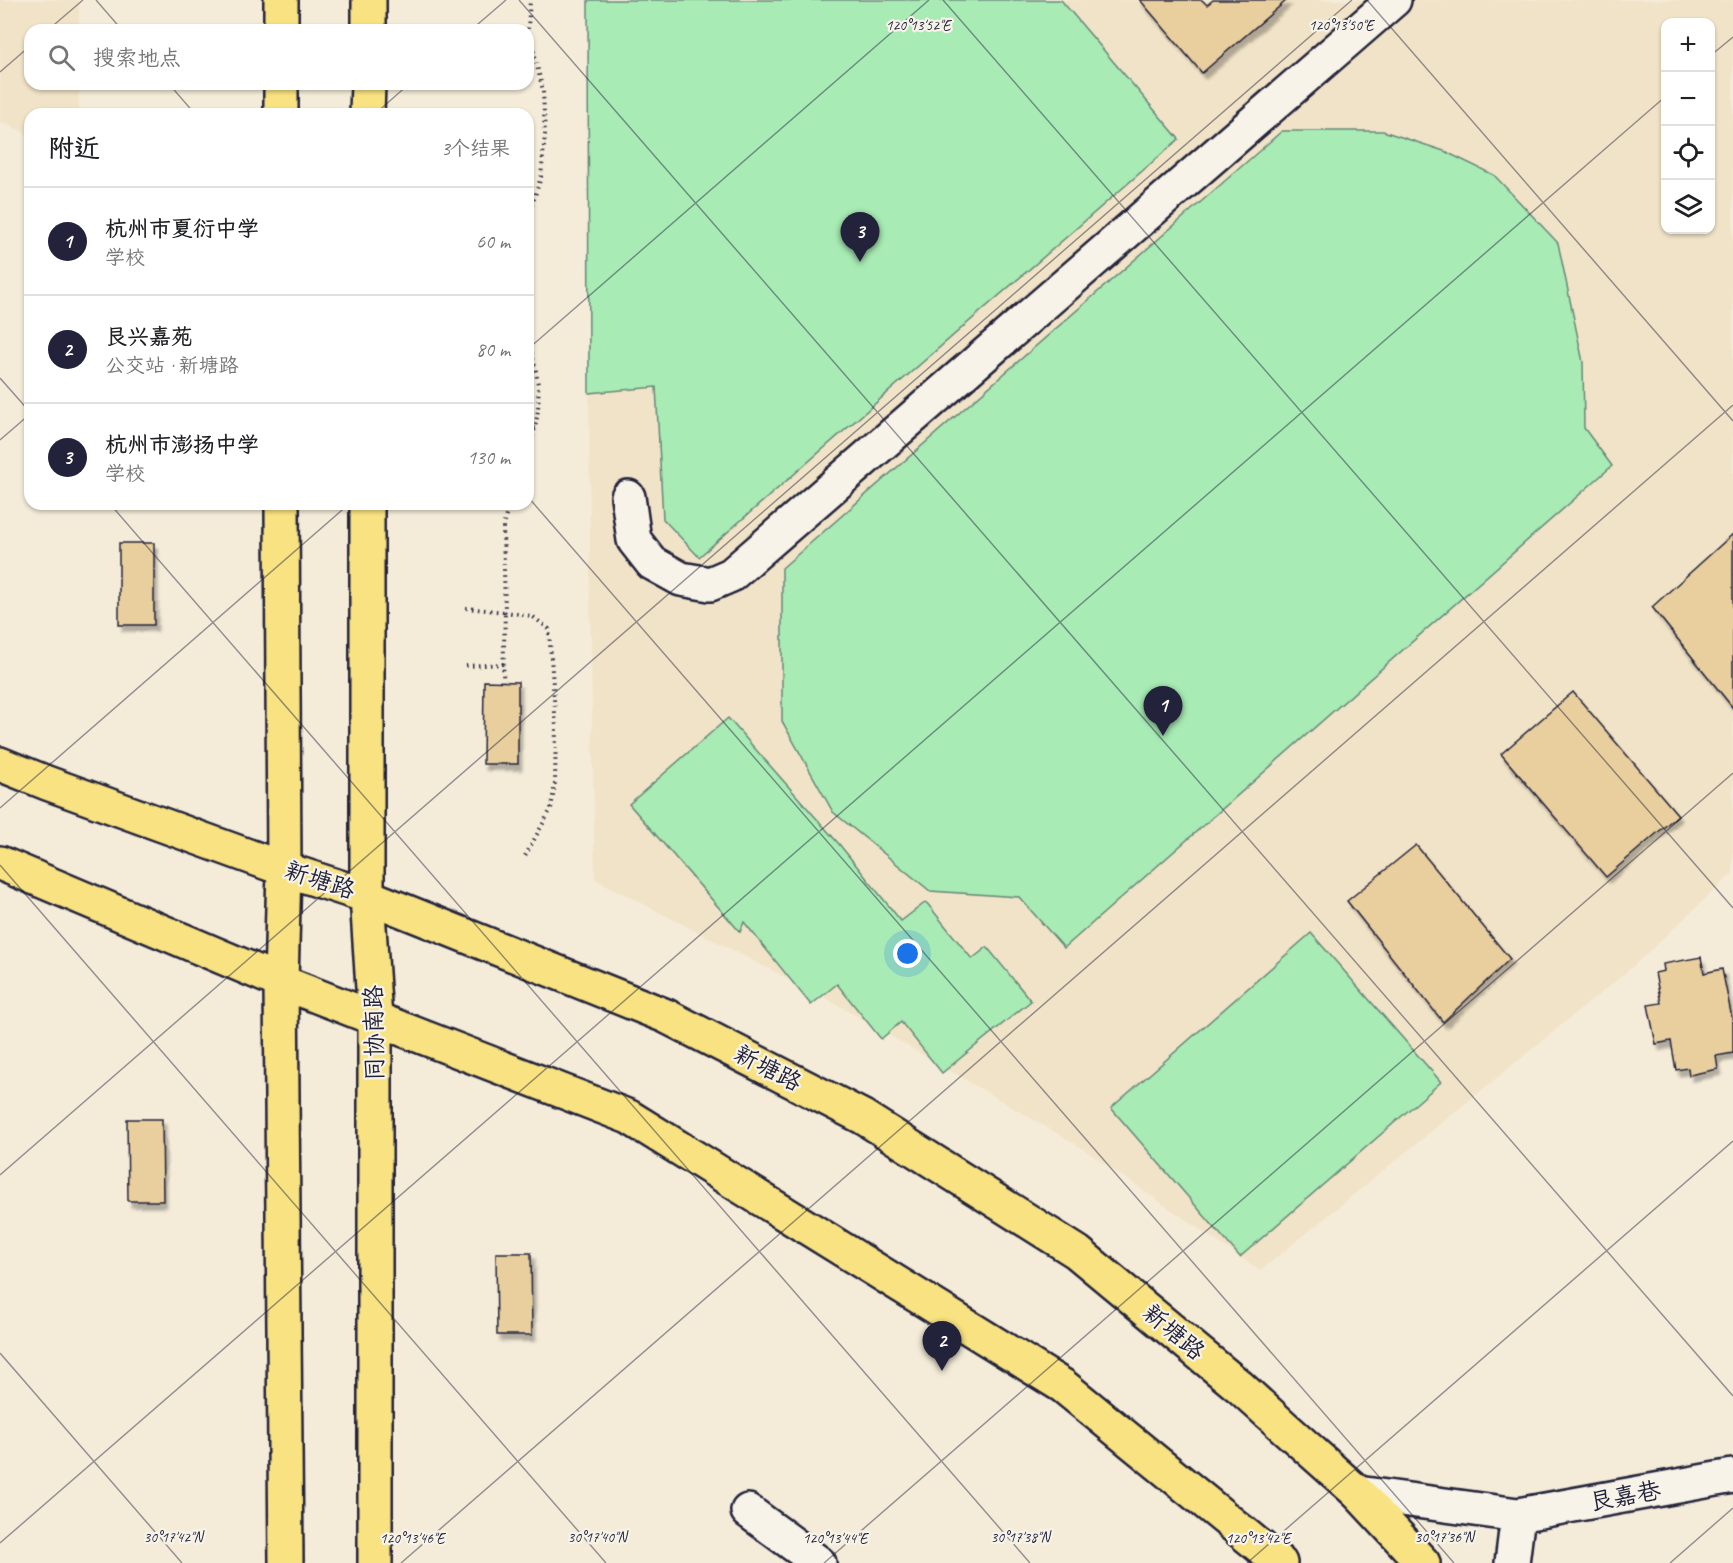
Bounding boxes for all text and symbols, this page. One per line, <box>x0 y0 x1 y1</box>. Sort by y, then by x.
text: 120°13'52"E <box>886 16 952 35</box>
text: 120°13'50"E <box>1309 16 1375 35</box>
map controls <box>1661 18 1715 234</box>
button: + <box>1661 18 1715 72</box>
search box <box>24 24 534 90</box>
icon: search <box>45 41 78 74</box>
text: 搜索地点 <box>93 44 181 72</box>
button: − <box>1661 72 1715 126</box>
button: locate <box>1661 126 1715 180</box>
text: 附近 <box>48 132 100 165</box>
text: 3个结果 <box>441 136 510 161</box>
button: layers <box>1661 180 1715 234</box>
pin: 3 <box>840 212 880 262</box>
text: 杭州市夏衍中学 <box>105 215 259 243</box>
text: 1 <box>63 229 72 254</box>
text: 60 m <box>476 229 510 254</box>
text: 学校 <box>105 245 145 270</box>
text: 艮兴嘉苑 <box>105 323 193 351</box>
text: 2 <box>63 337 72 362</box>
text: 80 m <box>476 337 510 362</box>
text: 公交站 · 新塘路 <box>105 353 238 378</box>
text: 杭州市澎扬中学 <box>105 431 259 459</box>
text: 3 <box>63 445 72 470</box>
text: 130 m <box>467 445 510 470</box>
text: 学校 <box>105 461 145 486</box>
pin: 1 <box>1144 686 1182 736</box>
street label: 新塘路 <box>281 855 359 905</box>
your location <box>893 939 922 968</box>
street label: 同协南路 <box>358 985 390 1081</box>
street label: 新塘路 <box>729 1038 807 1098</box>
street label: 新塘路 <box>1137 1297 1211 1367</box>
pin: 2 <box>922 1322 962 1371</box>
street label: 艮嘉巷 <box>1587 1475 1663 1517</box>
text: 30°17'42"N <box>143 1528 206 1547</box>
text: 30°17'40"N <box>567 1528 630 1547</box>
text: 30°17'38"N <box>990 1528 1053 1547</box>
text: 30°17'36"N <box>1414 1528 1477 1547</box>
text: 120°13'46"E <box>380 1529 446 1548</box>
text: 120°13'44"E <box>803 1529 869 1548</box>
text: 120°13'42"E <box>1226 1529 1292 1548</box>

